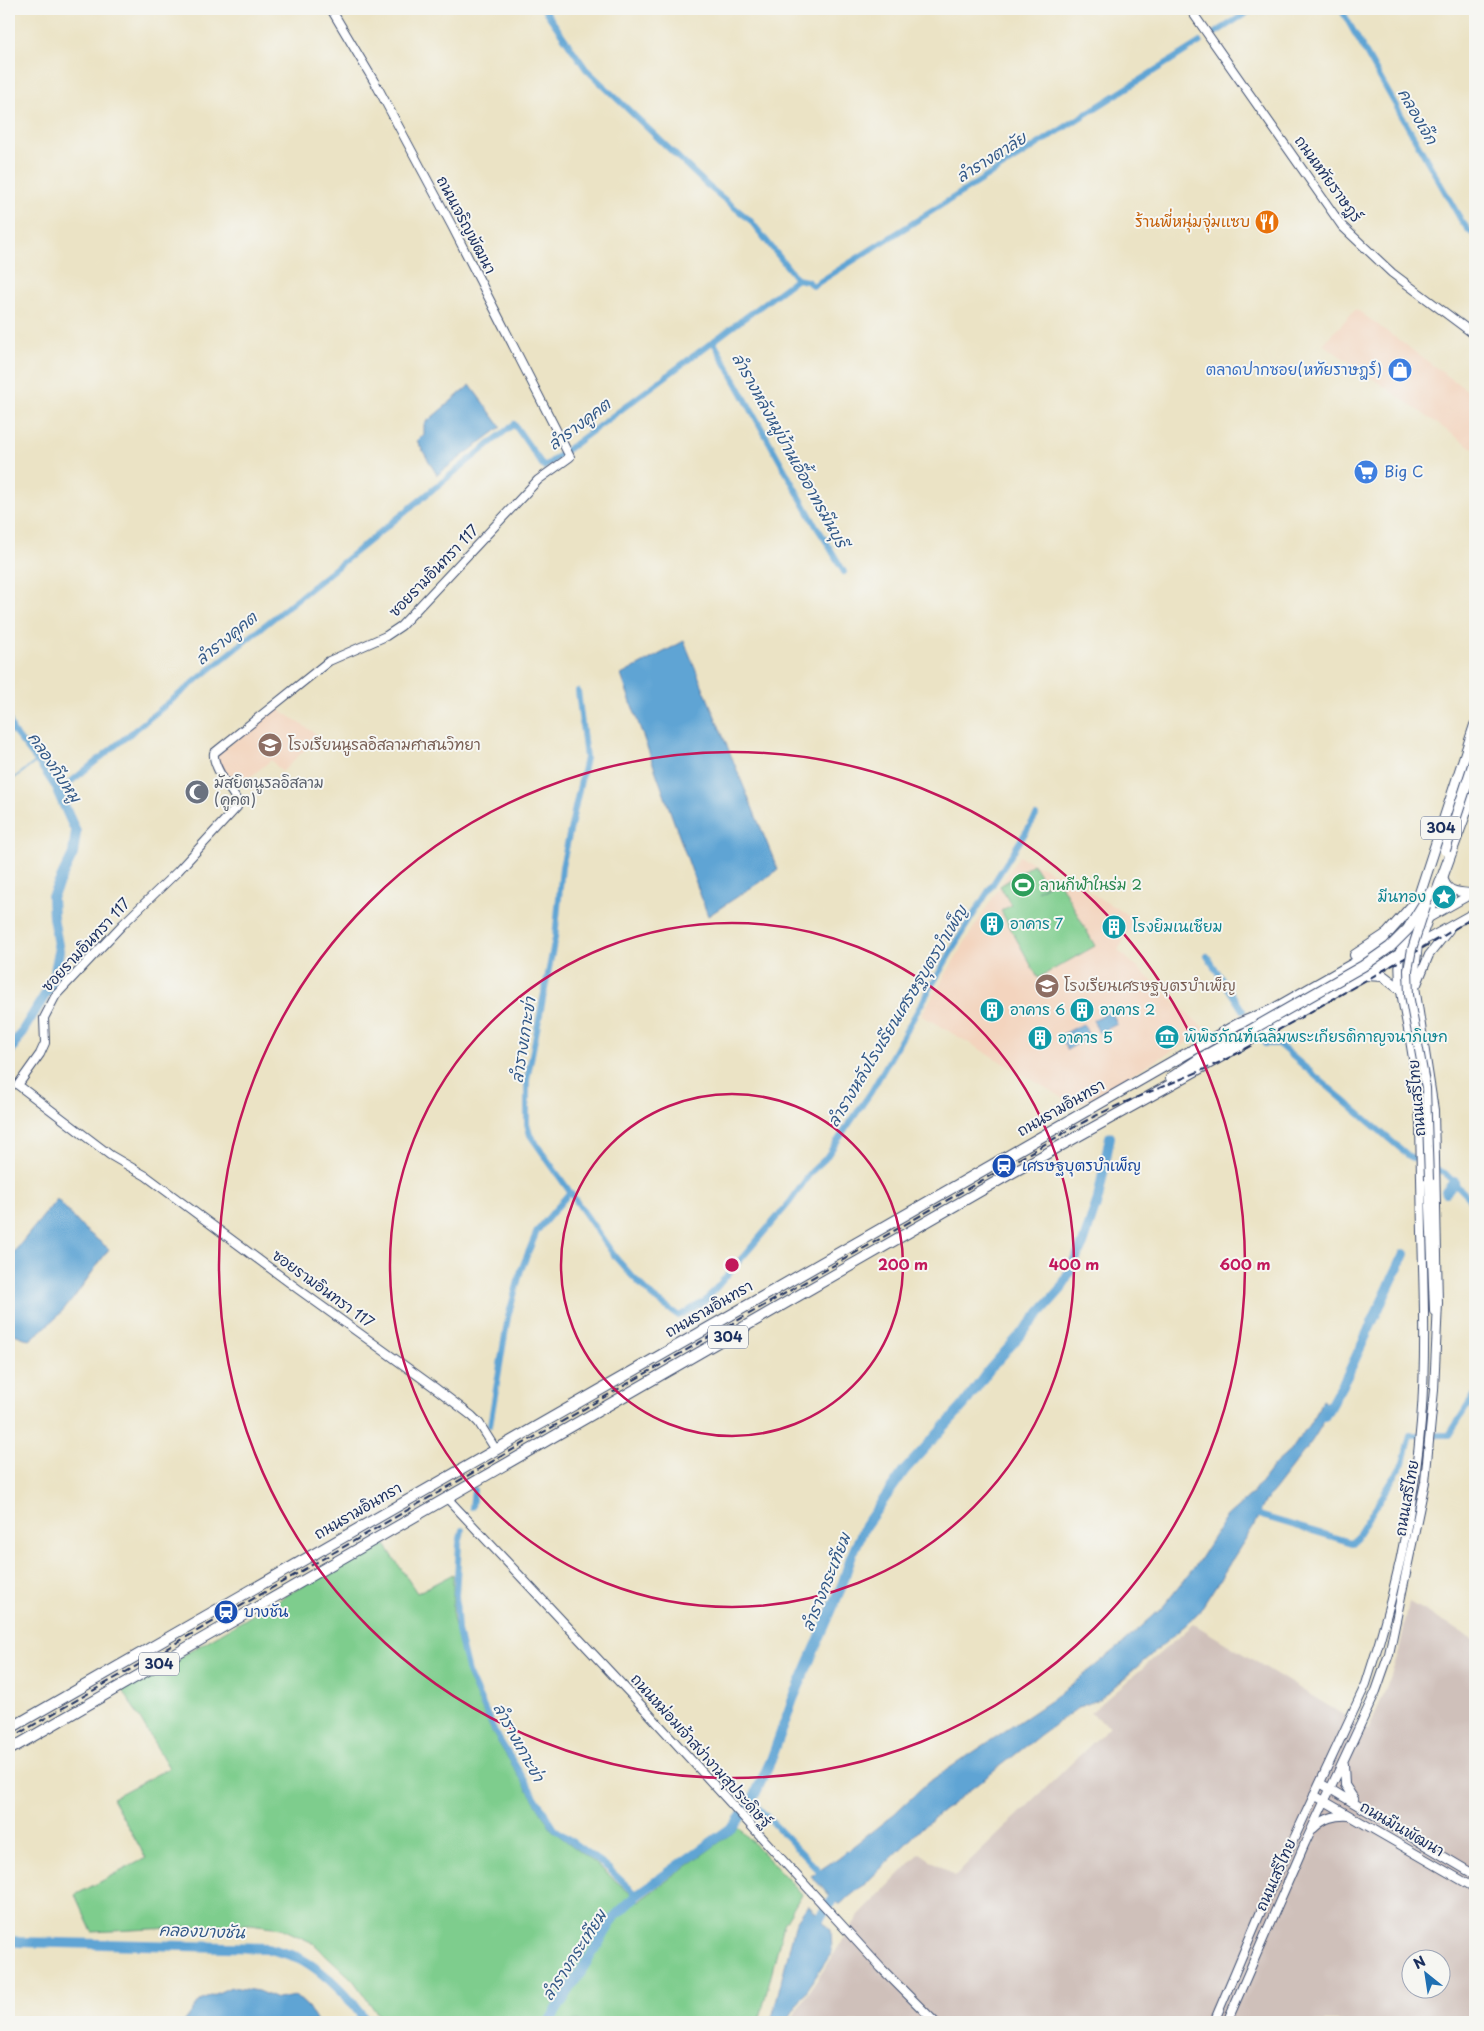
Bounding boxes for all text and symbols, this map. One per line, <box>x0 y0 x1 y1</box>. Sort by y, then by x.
water label: คลองเจ๊ก <box>1393 83 1445 149</box>
water label: ลำรางตาลัย <box>951 124 1031 187</box>
street label: ถนนหทัยราษฎร์ <box>1290 130 1369 227</box>
street label: ถนนเจริญพัฒนา <box>432 171 503 277</box>
place label: ร้านพี่หนุ่มจุ่มแซบ <box>1135 208 1250 233</box>
restaurant icon: ร้านพี่หนุ่มจุ่มแซบ <box>1254 209 1280 235</box>
water label: ลำรางหลังหมู่บ้านเอื้ออาทรมีนบุรี <box>725 347 857 555</box>
place label: ตลาดปากซอย(หทัยราษฎร์) <box>1206 357 1382 380</box>
shop icon: ตลาดปากซอย(หทัยราษฎร์) <box>1387 357 1413 383</box>
water label: ลำรางคูคต <box>542 391 617 456</box>
supermarket icon: Big C <box>1353 459 1379 485</box>
place label: Big C <box>1384 459 1424 482</box>
street label: ซอยรามอินทรา 117 <box>383 518 484 622</box>
water label: ลำรางคูคต <box>189 604 263 671</box>
water label: คลองกีบหมู <box>22 726 89 809</box>
school or university icon: โรงเรียนนูรลอิสลามศาสนวิทยา <box>257 732 283 758</box>
place label: โรงเรียนนูรลอิสลามศาสนวิทยา <box>288 732 481 756</box>
place label: มัสยิตนูรลอิสลาม (คูคต) <box>214 770 324 811</box>
mosque icon: มัสยิตนูรลอิสลาม (คูคต) <box>184 779 210 805</box>
road number: 304 <box>1421 816 1461 840</box>
sports icon: ลานกีฬาในร่ม 2 <box>1010 872 1036 898</box>
place label: ลานกีฬาในร่ม 2 <box>1040 872 1142 895</box>
place label: มีนทอง <box>1377 884 1426 907</box>
place icon: มีนทอง <box>1431 884 1457 910</box>
street label: ซอยรามอินทรา 117 <box>35 891 135 996</box>
water label: ลำรางหลังโรงเรียนเศรษฐบุตรบำเพ็ญ <box>820 899 974 1132</box>
building icon: อาคาร 7 <box>979 911 1005 937</box>
place label: อาคาร 7 <box>1010 911 1064 934</box>
building icon: โรงยิมเนเซียม <box>1101 914 1127 940</box>
place label: โรงยิมเนเซียม <box>1132 914 1223 937</box>
school or university icon: โรงเรียนเศรษฐบุตรบำเพ็ญ <box>1034 973 1060 999</box>
place label: โรงเรียนเศรษฐบุตรบำเพ็ญ <box>1064 973 1236 997</box>
water label: ลำรางเกาะข่า <box>503 994 541 1084</box>
building icon: อาคาร 6 <box>979 997 1005 1023</box>
place label: อาคาร 6 <box>1010 997 1065 1020</box>
building icon: อาคาร 2 <box>1069 997 1095 1023</box>
place label: อาคาร 2 <box>1100 997 1155 1020</box>
museum icon: พิพิธภัณฑ์เฉลิมพระเกียรติกาญจนาภิเษก <box>1154 1024 1180 1050</box>
place label: พิพิธภัณฑ์เฉลิมพระเกียรติกาญจนาภิเษก <box>1184 1024 1448 1047</box>
building icon: อาคาร 5 <box>1027 1025 1053 1051</box>
place label: อาคาร 5 <box>1058 1025 1113 1048</box>
street label: ถนนเสรีไทย <box>1401 1059 1430 1138</box>
street label: ถนนรามอินทรา <box>1012 1072 1108 1141</box>
station icon: เศรษฐบุตรบำเพ็ญ <box>991 1153 1017 1179</box>
place label: เศรษฐบุตรบำเพ็ญ <box>1022 1153 1141 1177</box>
street label: ซอยรามอินทรา 117 <box>268 1243 380 1333</box>
text: 200 m <box>878 1252 928 1275</box>
text: 400 m <box>1049 1252 1099 1275</box>
text: 600 m <box>1219 1252 1271 1275</box>
centre of rings <box>723 1256 741 1274</box>
street label: ถนนรามอินทรา <box>660 1273 756 1342</box>
road number: 304 <box>708 1325 748 1348</box>
street label: ถนนเสรีไทย <box>1387 1458 1424 1538</box>
street label: ถนนรามอินทรา <box>309 1475 405 1544</box>
water label: ลำรางกระเทียม <box>794 1528 856 1634</box>
station icon: บางชัน <box>213 1599 239 1625</box>
place label: บางชัน <box>244 1599 289 1622</box>
road number: 304 <box>139 1652 179 1676</box>
street label: ถนนหม่อมเจ้าสง่างามสุประดิษฐ์ <box>625 1667 778 1833</box>
water label: ลำรางเกาะข่า <box>488 1698 552 1786</box>
street label: ถนนมีนพัฒนา <box>1356 1794 1449 1861</box>
street label: ถนนเสรีไทย <box>1248 1834 1301 1914</box>
water label: ลำรางกระเทียม <box>535 1903 612 2005</box>
water label: คลองบางชัน <box>159 1917 246 1944</box>
north arrow <box>1402 1948 1452 1998</box>
text: N <box>1409 1950 1429 1974</box>

